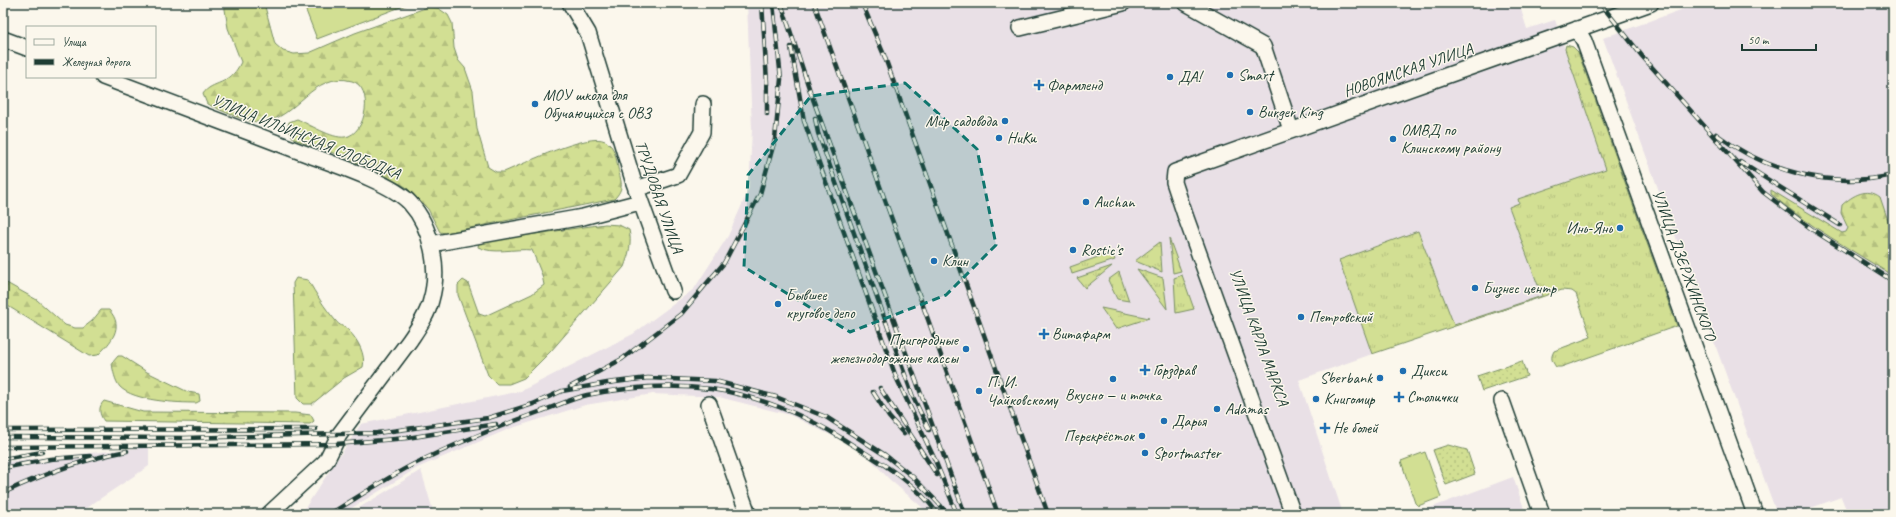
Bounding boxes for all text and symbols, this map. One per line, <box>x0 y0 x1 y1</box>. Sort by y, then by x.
legend <box>26 26 156 78</box>
scale bar <box>1742 26 1816 52</box>
text: 50 m <box>1748 32 1770 48</box>
text: Улица <box>62 34 87 50</box>
street label: НОВОЯМСКАЯ УЛИЦА <box>1341 38 1476 101</box>
text: Железная дорога <box>62 54 131 70</box>
place label: Smart <box>1238 65 1275 85</box>
place label: ДА! <box>1178 67 1205 87</box>
marker: Smart <box>1225 70 1235 80</box>
marker: ДА! <box>1165 72 1175 82</box>
place label: Фармленд <box>1047 75 1104 95</box>
marker: Фармленд <box>1034 80 1044 90</box>
place label: МОУ школа для Обучающихся с ОВЗ <box>543 85 653 123</box>
street label: УЛИЦА ИЛЬИНСКАЯ СЛОБОДКА <box>209 90 404 184</box>
marker: МОУ школа для Обучающихся с ОВЗ <box>530 99 540 109</box>
place label: Burger King <box>1258 102 1324 122</box>
marker: Burger King <box>1245 107 1255 117</box>
place label: Мир садовода <box>925 111 999 131</box>
marker: Мир садовода <box>1000 116 1010 126</box>
place label: ОМВД по Клинскому району <box>1401 120 1502 158</box>
place label: НиКи <box>1007 128 1037 148</box>
marker: НиКи <box>994 133 1004 143</box>
marker: ОМВД по Клинскому району <box>1388 134 1398 144</box>
street label: ТРУДОВАЯ УЛИЦА <box>630 138 688 257</box>
street label: УЛИЦА ДЗЕРЖИНСКОГО <box>1647 187 1721 345</box>
place label: Auchan <box>1094 192 1135 212</box>
marker: Auchan <box>1081 197 1091 207</box>
place label: Инь-Янь <box>1566 218 1614 238</box>
marker: Инь-Янь <box>1615 223 1625 233</box>
place label: Rostic's <box>1081 240 1124 260</box>
marker: Rostic's <box>1068 245 1078 255</box>
place label: Клин <box>942 251 970 271</box>
marker: Клин <box>929 256 939 266</box>
street label: УЛИЦА КАРЛА МАРКСА <box>1225 266 1294 409</box>
place label: Бизнес центр <box>1483 278 1557 298</box>
marker: Бизнес центр <box>1470 283 1480 293</box>
place label: Бывшее круговое депо <box>786 285 856 323</box>
marker: Бывшее круговое депо <box>773 299 783 309</box>
place label: Петровский <box>1309 307 1374 327</box>
marker: Петровский <box>1296 312 1306 322</box>
place label: Витафарм <box>1052 324 1111 344</box>
marker: Витафарм <box>1039 329 1049 339</box>
place label: Пригородные железнодорожные кассы <box>830 330 960 368</box>
marker: Пригородные железнодорожные кассы <box>961 344 971 354</box>
place label: Горздрав <box>1153 360 1198 380</box>
place label: Дикси <box>1411 361 1448 381</box>
marker: Горздрав <box>1140 365 1150 375</box>
marker: Дикси <box>1398 366 1408 376</box>
place label: Sberbank <box>1320 368 1373 388</box>
place label: П. И. Чайковскому <box>987 372 1059 410</box>
marker: Sberbank <box>1375 373 1385 383</box>
marker: Вкусно — и точка <box>1108 374 1118 384</box>
place label: Вкусно — и точка <box>1065 385 1162 405</box>
marker: П. И. Чайковскому <box>974 386 984 396</box>
place label: Столички <box>1407 387 1458 407</box>
place label: Книгомир <box>1324 389 1376 409</box>
marker: Столички <box>1394 392 1404 402</box>
marker: Книгомир <box>1311 394 1321 404</box>
place label: Adamas <box>1225 399 1270 419</box>
marker: Adamas <box>1212 404 1222 414</box>
place label: Дарья <box>1172 411 1207 431</box>
marker: Дарья <box>1159 416 1169 426</box>
place label: Не болей <box>1333 418 1379 438</box>
marker: Не болей <box>1320 423 1330 433</box>
place label: Перекрёсток <box>1064 426 1135 446</box>
marker: Перекрёсток <box>1137 431 1147 441</box>
place label: Sportmaster <box>1153 443 1223 463</box>
marker: Sportmaster <box>1140 448 1150 458</box>

